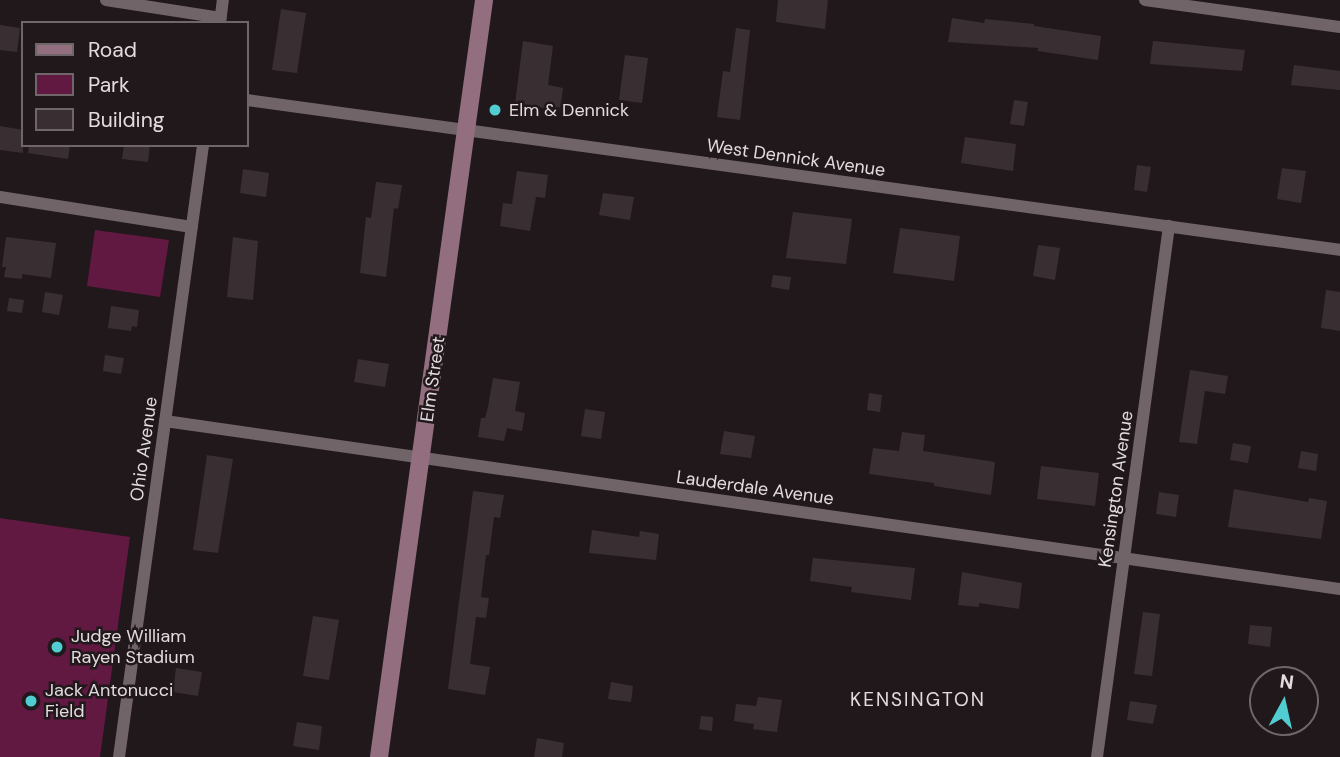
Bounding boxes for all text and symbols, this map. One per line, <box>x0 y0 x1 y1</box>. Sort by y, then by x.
legend <box>21 21 248 147</box>
text: Road <box>88 36 137 64</box>
text: Park <box>88 71 129 99</box>
place label: Elm & Dennick <box>509 99 629 121</box>
marker: Elm & Dennick <box>487 102 503 118</box>
text: Building <box>88 106 164 134</box>
street label: West Dennick Avenue <box>705 135 887 181</box>
street label: Elm Street <box>416 335 450 423</box>
street label: Ohio Avenue <box>126 395 162 503</box>
street label: Kensington Avenue <box>1094 409 1138 569</box>
street label: Lauderdale Avenue <box>675 466 835 510</box>
place label: Judge William Rayen Stadium <box>71 626 195 668</box>
marker: Judge William Rayen Stadium <box>49 639 65 655</box>
north arrow <box>1249 666 1319 736</box>
text: N <box>1278 668 1295 695</box>
place label: Jack Antonucci Field <box>45 680 173 722</box>
district label: KENSINGTON <box>851 689 985 711</box>
marker: Jack Antonucci Field <box>23 693 39 709</box>

